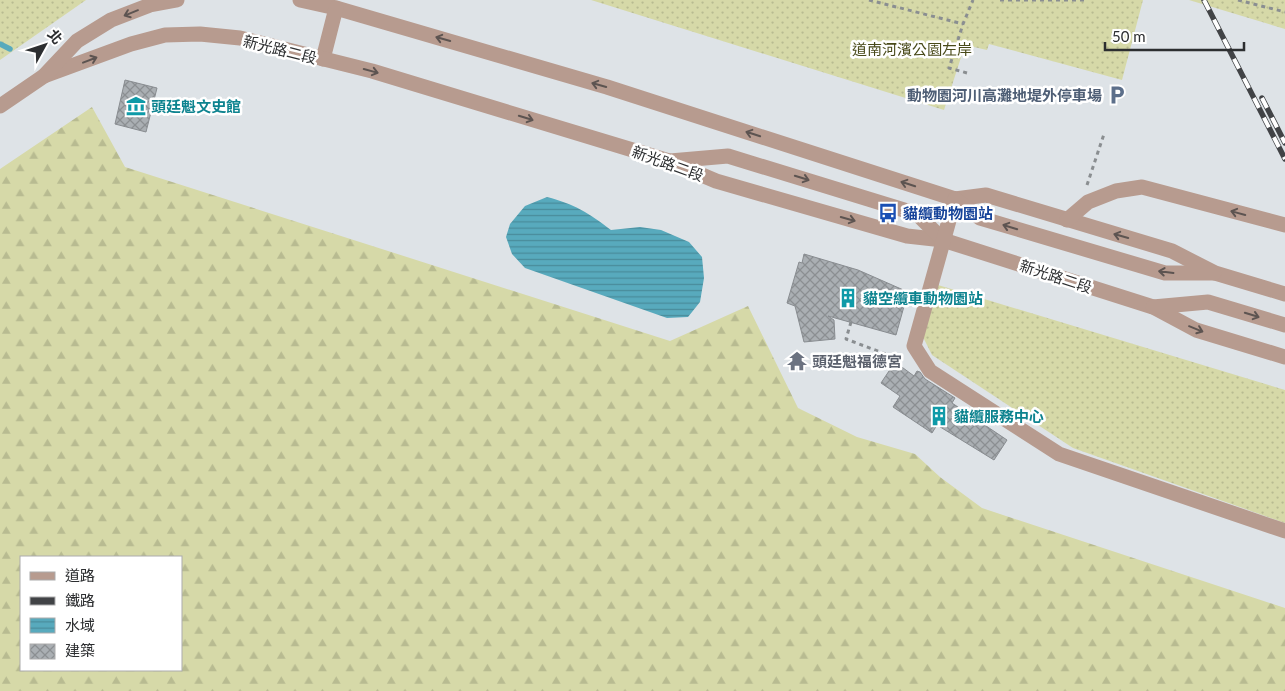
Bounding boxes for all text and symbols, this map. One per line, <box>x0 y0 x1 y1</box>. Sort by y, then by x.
one-way arrow <box>123 9 138 18</box>
north arrow <box>20 20 70 70</box>
scale bar <box>1105 20 1244 52</box>
text: 北 <box>44 25 66 47</box>
text: 50 m <box>1112 27 1146 45</box>
street label: 新光路二段 <box>241 31 319 67</box>
one-way arrow <box>435 34 451 44</box>
park label: 道南河濱公園左岸 <box>852 40 972 58</box>
one-way arrow <box>82 55 97 64</box>
one-way arrow <box>362 67 378 76</box>
one-way arrow <box>591 79 607 89</box>
parking icon: 動物園河川高灘地堤外停車場 <box>1106 84 1128 106</box>
place label: 動物園河川高灘地堤外停車場 <box>907 86 1102 104</box>
museum icon: 頭廷魁文史館 <box>125 95 147 117</box>
place label: 頭廷魁文史館 <box>151 97 241 115</box>
one-way arrow <box>518 113 534 123</box>
one-way arrow <box>746 129 762 138</box>
street label: 新光路二段 <box>630 142 706 184</box>
one-way arrow <box>793 174 809 184</box>
one-way arrow <box>901 178 917 188</box>
bus stop icon: 貓纜動物園站 <box>877 202 899 224</box>
place label: 貓纜動物園站 <box>903 204 993 222</box>
one-way arrow <box>1230 207 1246 217</box>
one-way arrow <box>840 215 856 225</box>
one-way arrow <box>1003 221 1019 231</box>
one-way arrow <box>1114 230 1130 240</box>
street label: 新光路二段 <box>1018 256 1094 296</box>
one-way arrow <box>1159 267 1175 277</box>
building icon: 貓空纜車動物園站 <box>837 287 859 309</box>
place label: 貓空纜車動物園站 <box>863 289 983 307</box>
one-way arrow <box>1244 311 1260 321</box>
one-way arrow <box>1188 325 1203 335</box>
temple icon: 頭廷魁福德宮 <box>786 350 808 372</box>
place label: 頭廷魁福德宮 <box>812 352 902 370</box>
building icon: 貓纜服務中心 <box>928 405 950 427</box>
place label: 貓纜服務中心 <box>954 407 1044 425</box>
legend <box>20 556 182 671</box>
text: 道路 <box>65 566 95 584</box>
text: 鐵路 <box>65 591 95 609</box>
text: 水域 <box>65 616 95 634</box>
text: 建築 <box>65 641 95 659</box>

